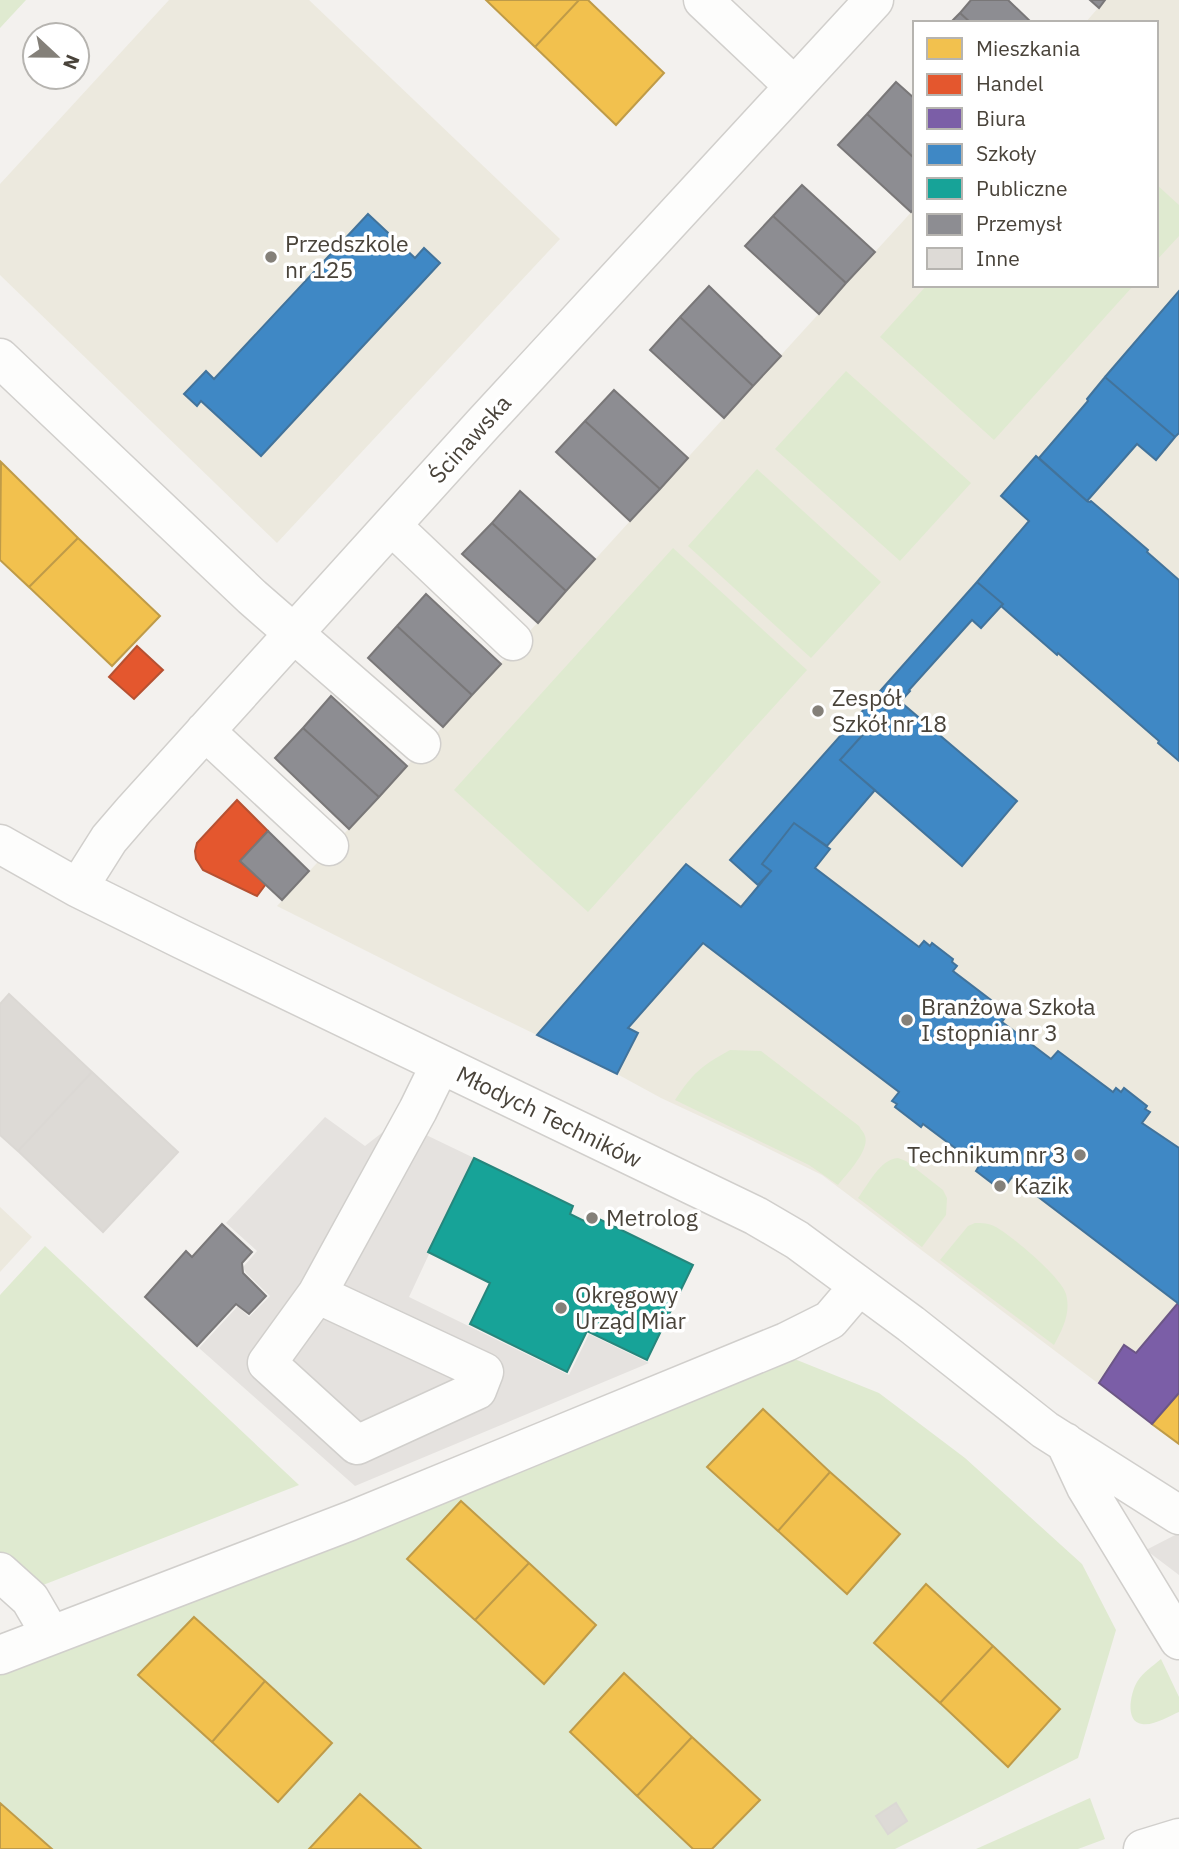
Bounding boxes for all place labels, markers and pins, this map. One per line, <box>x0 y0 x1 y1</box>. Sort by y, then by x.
place label: Przedszkole nr 125 <box>285 228 409 284</box>
marker: Przedszkole nr 125 <box>263 249 279 265</box>
place label: Zespół Szkół nr 18 <box>832 682 947 738</box>
marker: Zespół Szkół nr 18 <box>810 703 826 719</box>
place label: Branżowa Szkoła I stopnia nr 3 <box>921 991 1095 1047</box>
marker: Branżowa Szkoła I stopnia nr 3 <box>899 1012 915 1028</box>
place label: Technikum nr 3 <box>907 1139 1066 1169</box>
marker: Technikum nr 3 <box>1072 1147 1088 1163</box>
place label: Kazik <box>1014 1170 1069 1200</box>
marker: Kazik <box>992 1178 1008 1194</box>
place label: Metrolog <box>606 1202 698 1232</box>
marker: Metrolog <box>584 1210 600 1226</box>
place label: Okręgowy Urząd Miar <box>575 1279 686 1335</box>
marker: Okręgowy Urząd Miar <box>553 1300 569 1316</box>

